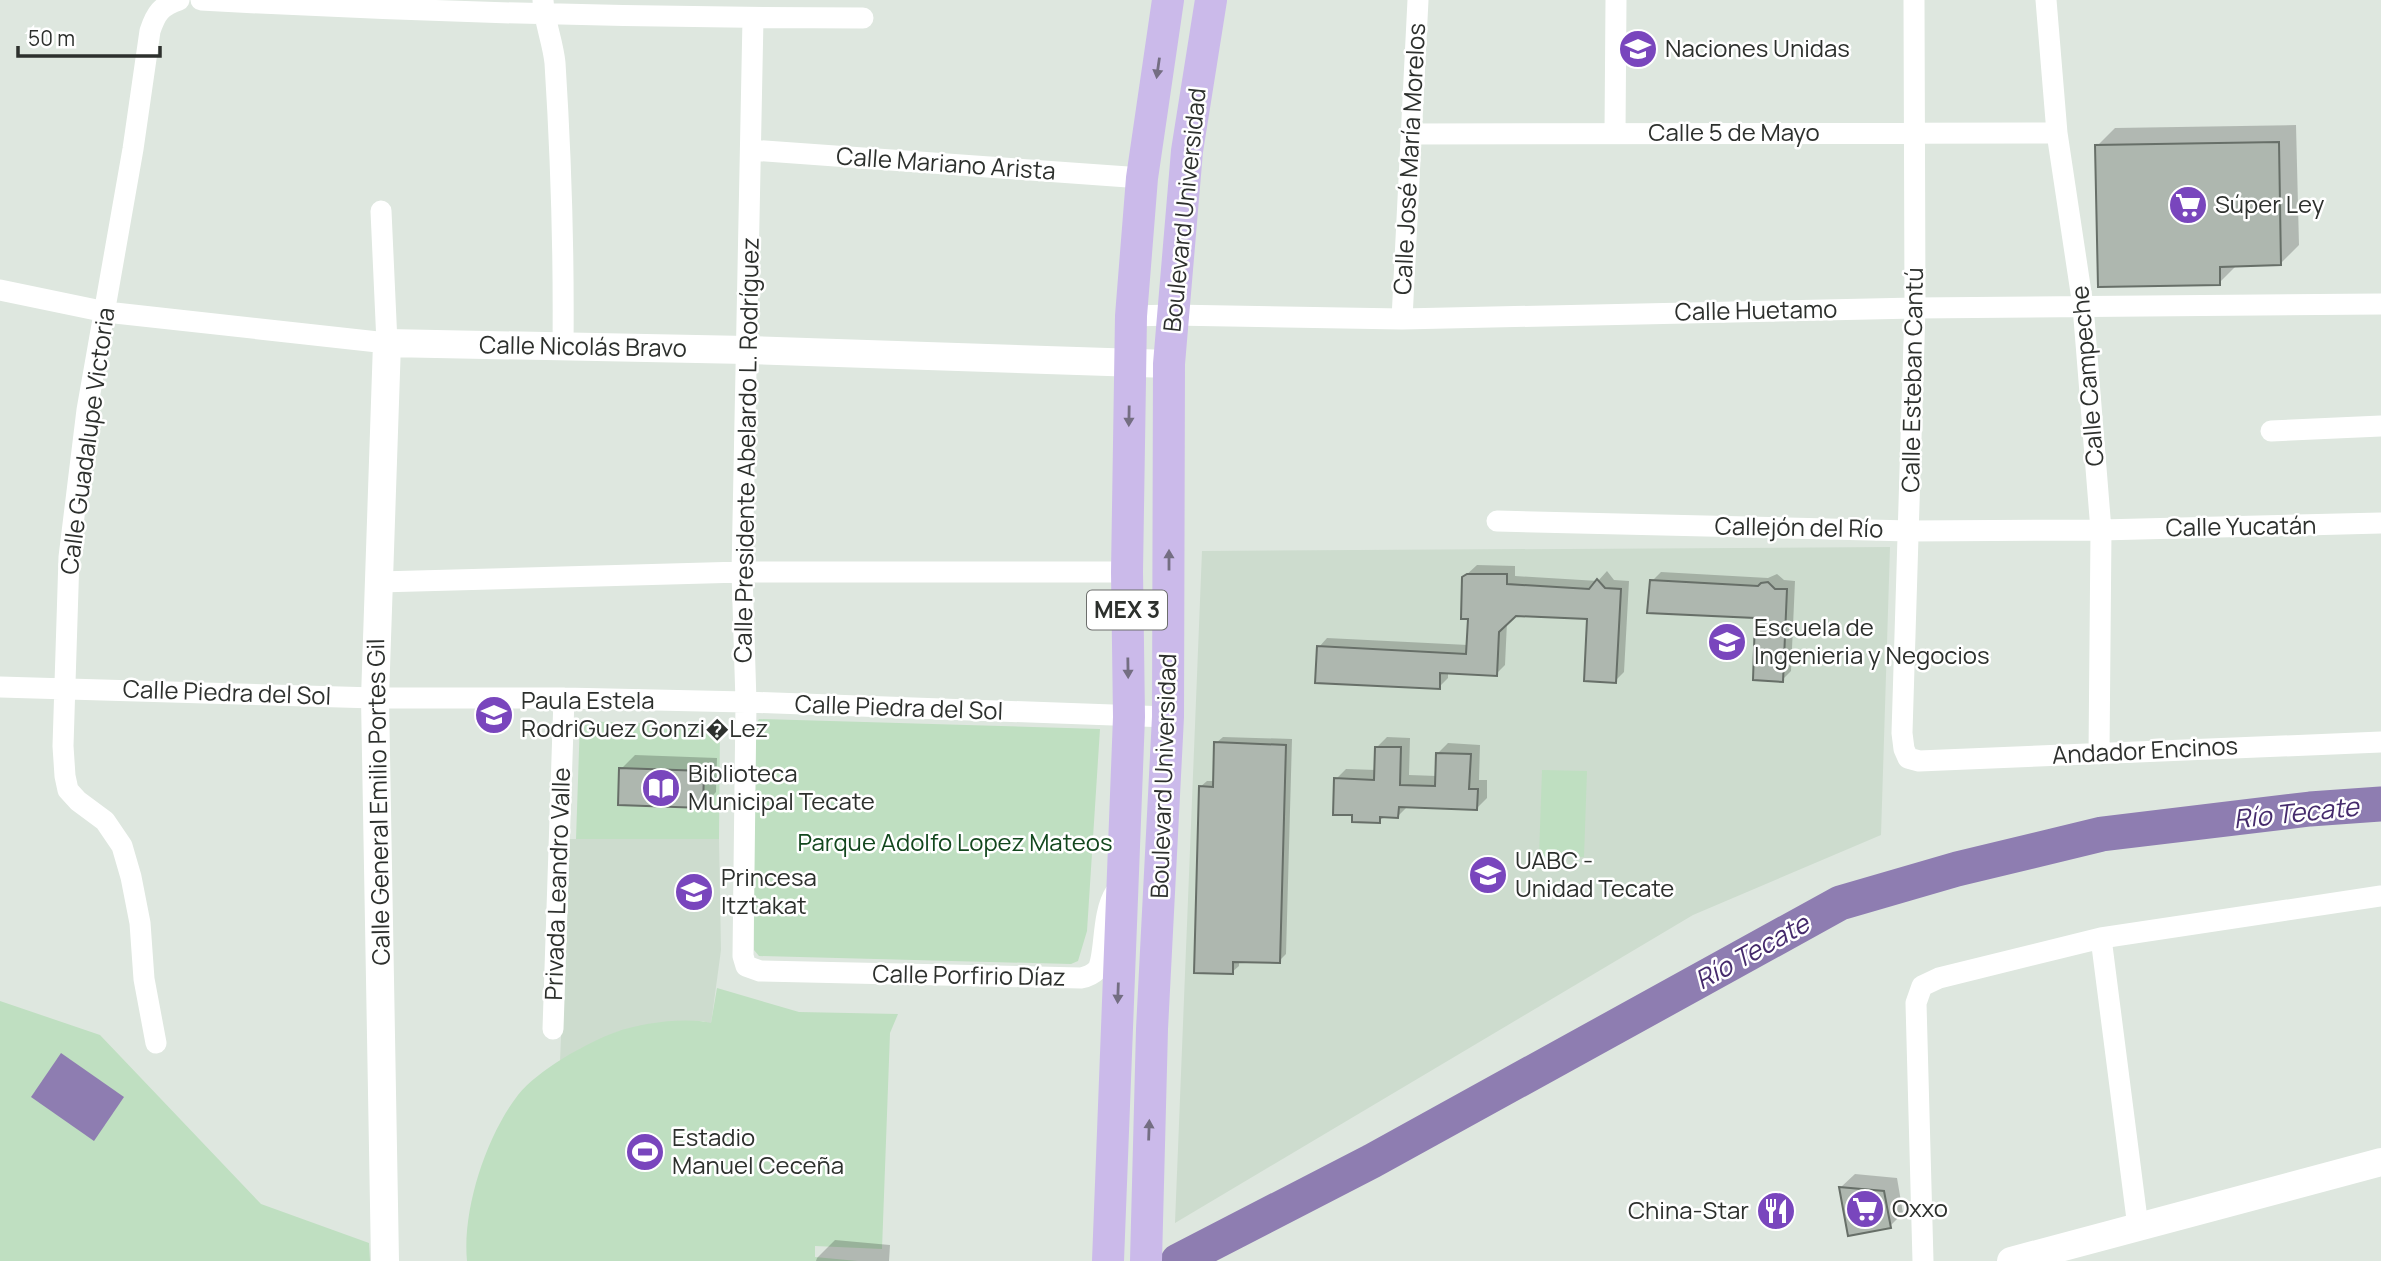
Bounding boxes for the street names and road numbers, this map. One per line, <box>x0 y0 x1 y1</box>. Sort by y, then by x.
street label: Calle José María Morelos <box>1385 22 1432 296</box>
street label: Boulevard Universidad <box>1154 86 1213 333</box>
street label: Calle 5 de Mayo <box>1648 115 1820 148</box>
street label: Calle Mariano Arista <box>835 138 1057 187</box>
street label: Calle Presidente Abelardo L. Rodríguez <box>725 237 766 663</box>
street label: Calle Esteban Cantú <box>1893 267 1930 493</box>
street label: Calle Campeche <box>2062 284 2111 468</box>
street label: Calle Huetamo <box>1674 292 1838 327</box>
street label: Calle Guadalupe Victoria <box>51 305 122 576</box>
street label: Calle Nicolás Bravo <box>479 327 687 364</box>
street label: Calle Yucatán <box>2165 508 2317 543</box>
street label: Callejón del Río <box>1714 509 1884 544</box>
road number: MEX 3 <box>1087 590 1167 630</box>
street label: Calle General Emilio Portes Gil <box>358 638 397 966</box>
street label: Boulevard Universidad <box>1142 653 1183 899</box>
street label: Calle Piedra del Sol <box>122 671 332 712</box>
street label: Calle Piedra del Sol <box>794 686 1004 727</box>
street label: Andador Encinos <box>2051 728 2239 771</box>
street label: Privada Leandro Valle <box>536 767 577 1001</box>
street label: Calle Porfirio Díaz <box>872 956 1066 993</box>

